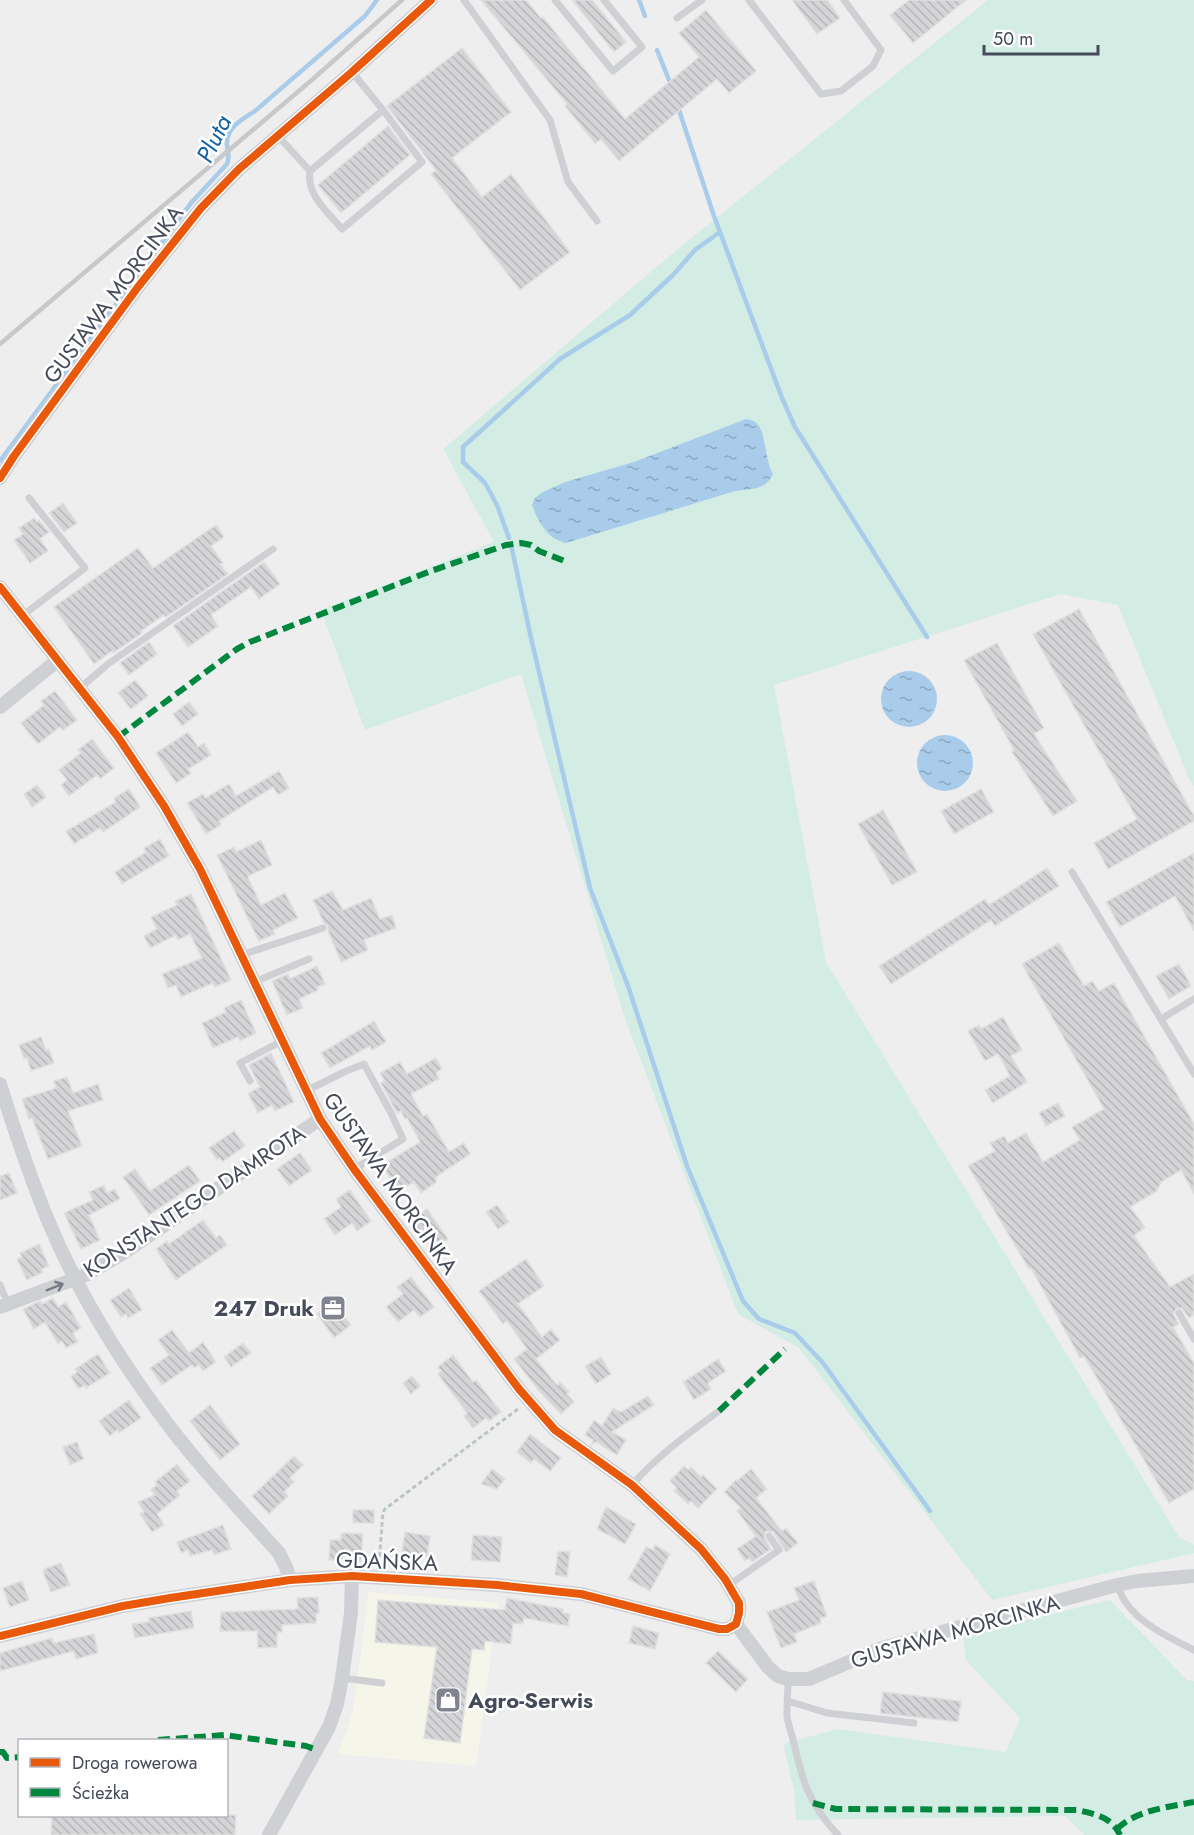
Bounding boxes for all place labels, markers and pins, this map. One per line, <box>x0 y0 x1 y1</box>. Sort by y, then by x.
place label: 247 Druk <box>214 1292 314 1324</box>
office icon: 247 Druk <box>318 1293 348 1323</box>
place label: Agro-Serwis <box>467 1684 593 1716</box>
shop icon: Agro-Serwis <box>433 1685 463 1715</box>

